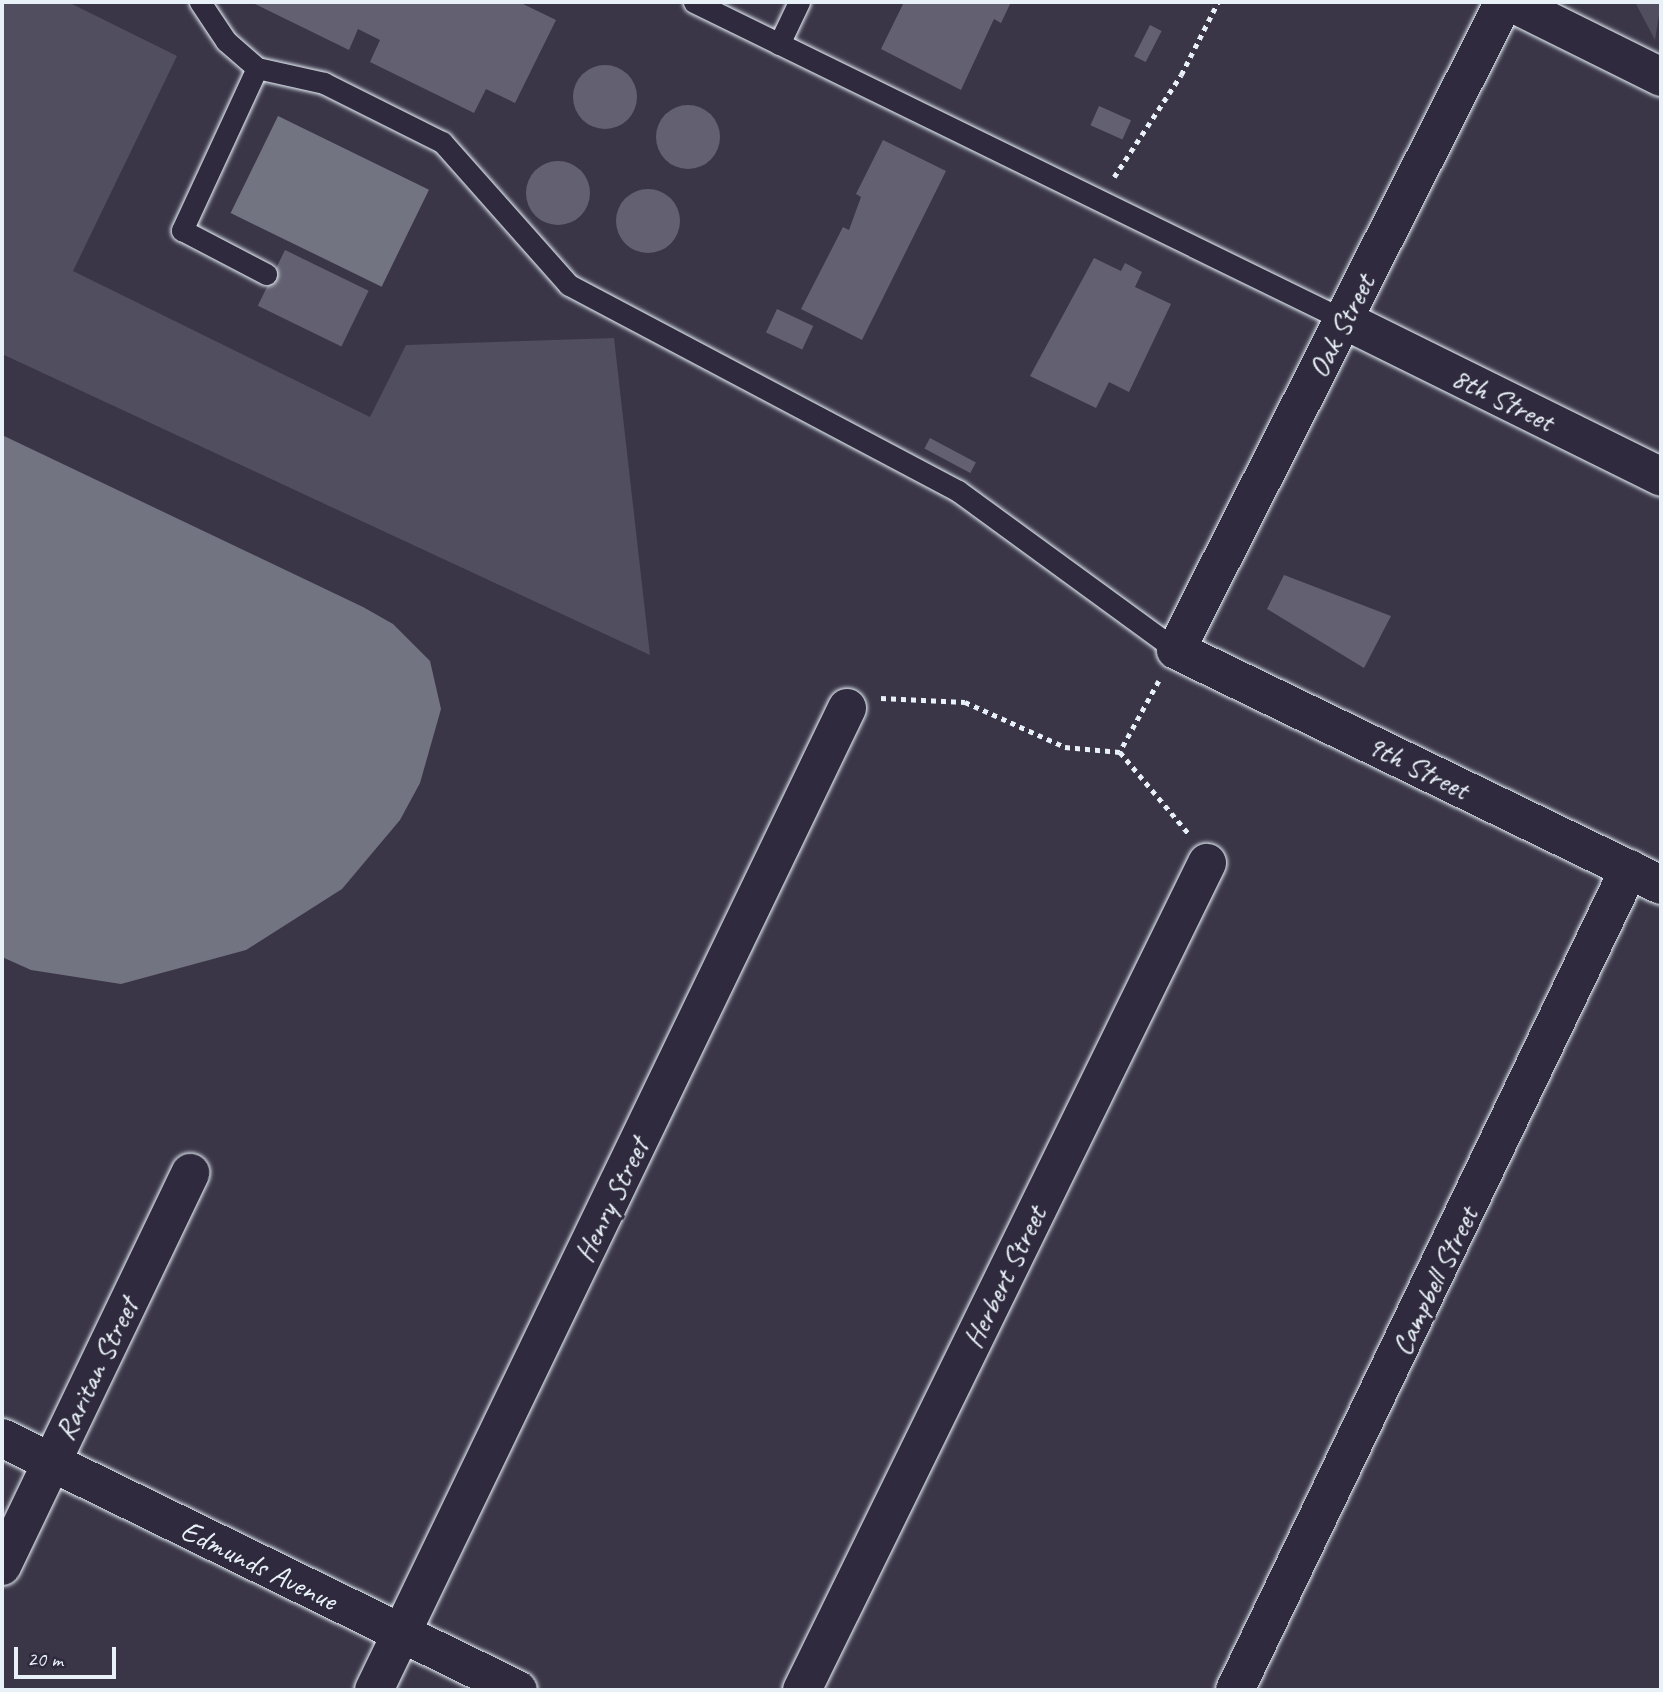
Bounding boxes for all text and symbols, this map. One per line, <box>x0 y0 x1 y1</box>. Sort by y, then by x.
street label: Oak Street <box>1300 268 1382 384</box>
street label: 8th Street <box>1446 359 1560 439</box>
street label: 9th Street <box>1361 727 1475 807</box>
street label: Henry Street <box>566 1132 656 1268</box>
street label: Herbert Street <box>954 1200 1054 1354</box>
street label: Campbell Street <box>1383 1201 1485 1361</box>
street label: Raritan Street <box>46 1292 146 1446</box>
street label: Edmunds Avenue <box>175 1512 343 1618</box>
scale bar <box>18 1632 119 1676</box>
text: 20 m <box>27 1646 63 1672</box>

